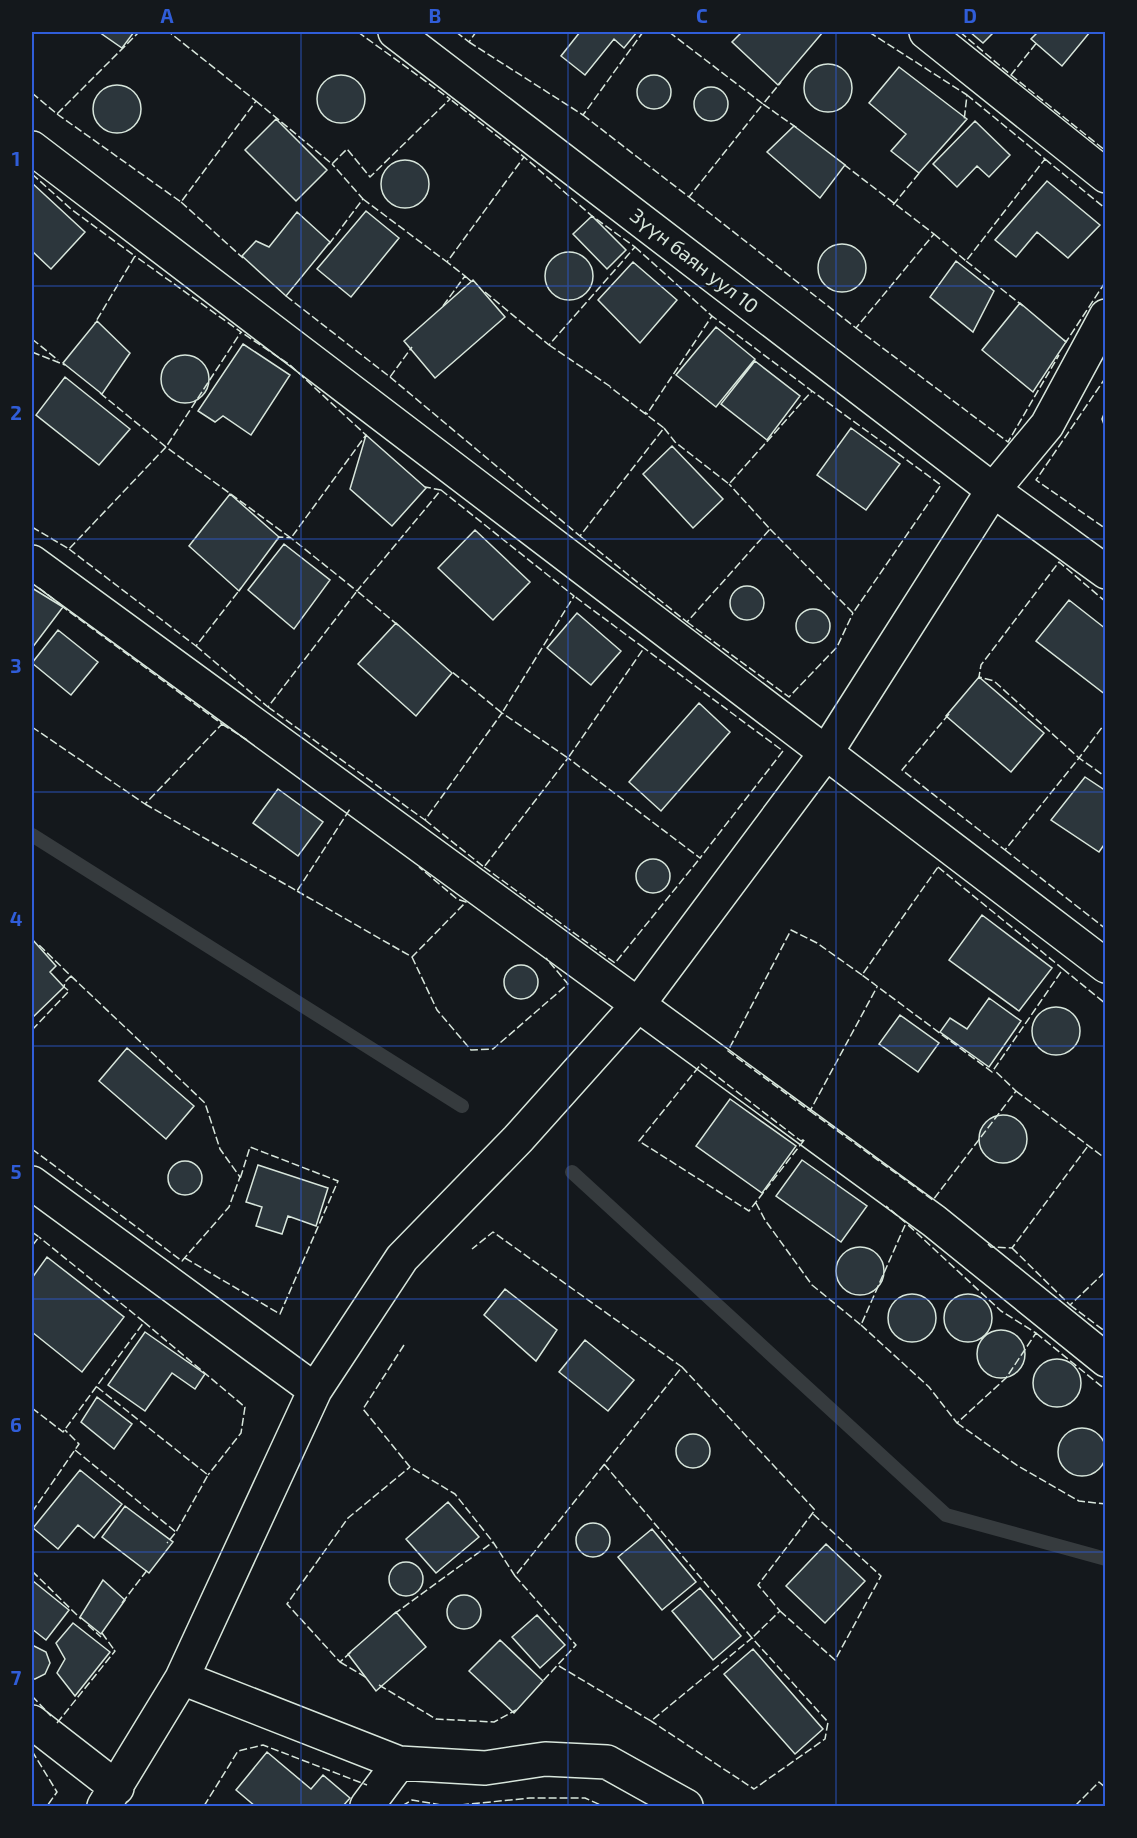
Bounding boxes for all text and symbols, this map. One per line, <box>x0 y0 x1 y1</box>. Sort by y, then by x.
text: A <box>160 3 174 27</box>
text: B <box>429 3 441 27</box>
text: C <box>696 3 708 27</box>
text: D <box>963 3 977 27</box>
text: 1 <box>12 146 20 170</box>
street label: Зүүн баян уул 10 <box>625 202 764 318</box>
text: 2 <box>10 400 22 424</box>
text: 3 <box>10 653 22 677</box>
text: 4 <box>10 906 23 930</box>
text: 5 <box>10 1159 22 1183</box>
text: 6 <box>10 1412 22 1436</box>
text: 7 <box>11 1665 22 1689</box>

